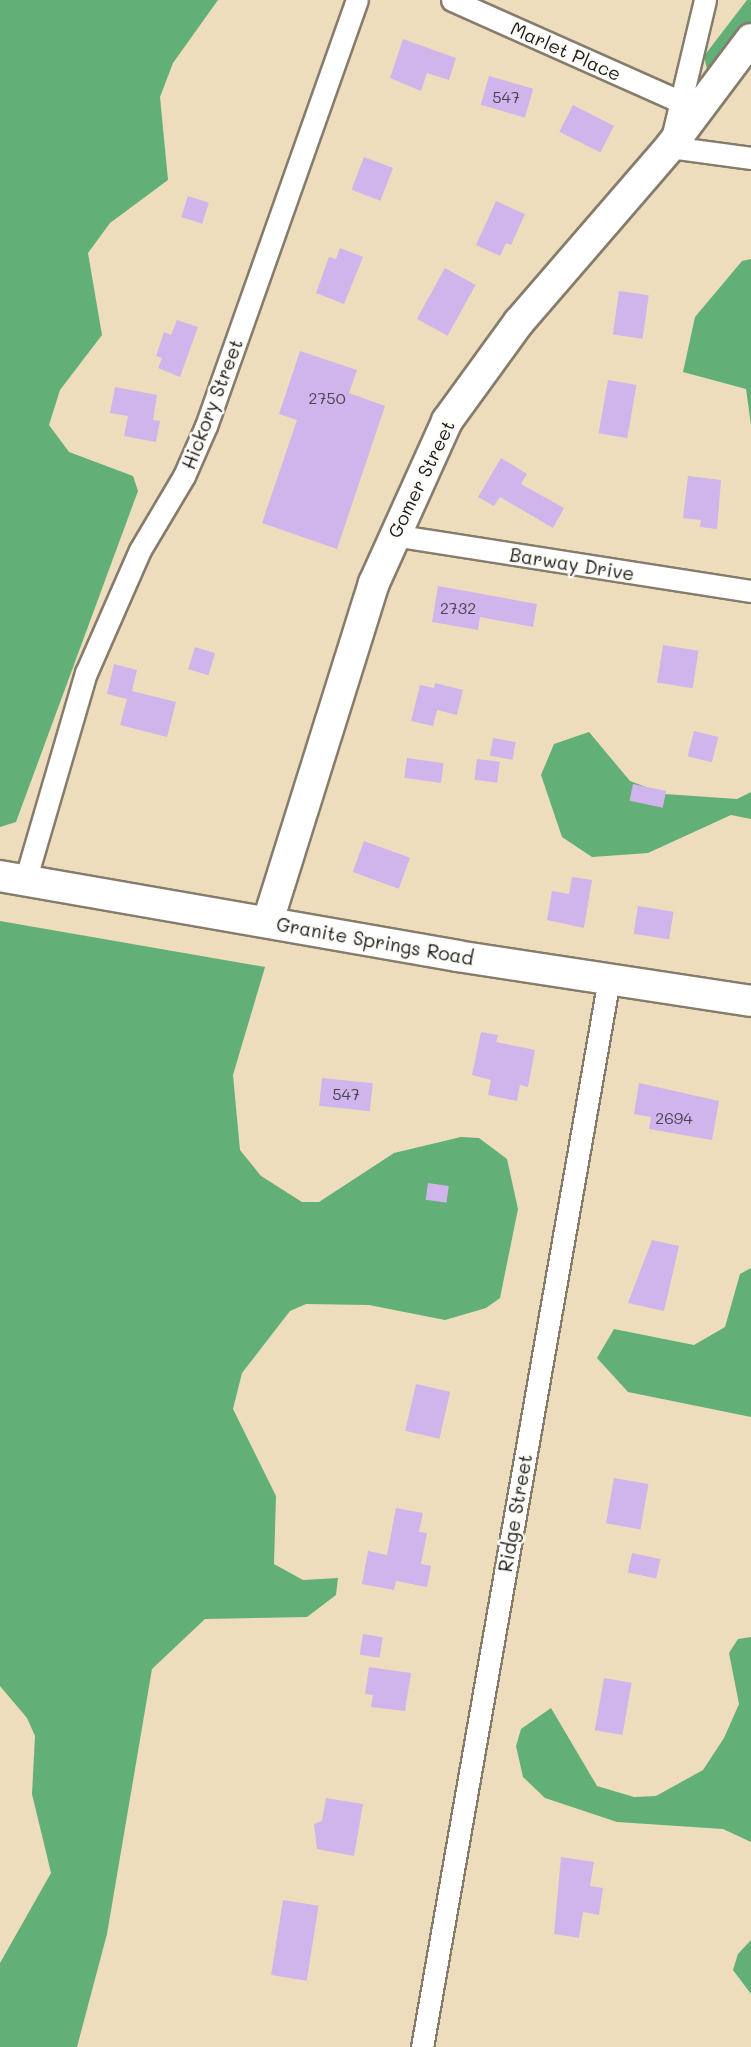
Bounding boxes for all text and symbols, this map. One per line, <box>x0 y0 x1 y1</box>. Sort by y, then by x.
street label: Marlet Place <box>507 16 625 86</box>
house number: 547 <box>492 87 520 107</box>
street label: Hickory Street <box>177 336 247 472</box>
house number: 2750 <box>308 388 346 408</box>
street label: Gomer Street <box>383 416 459 542</box>
street label: Barway Drive <box>508 543 636 585</box>
house number: 2732 <box>440 598 476 618</box>
street label: Granite Springs Road <box>275 912 475 970</box>
house number: 547 <box>332 1084 360 1104</box>
house number: 2694 <box>655 1108 693 1128</box>
street label: Ridge Street <box>493 1452 537 1574</box>

